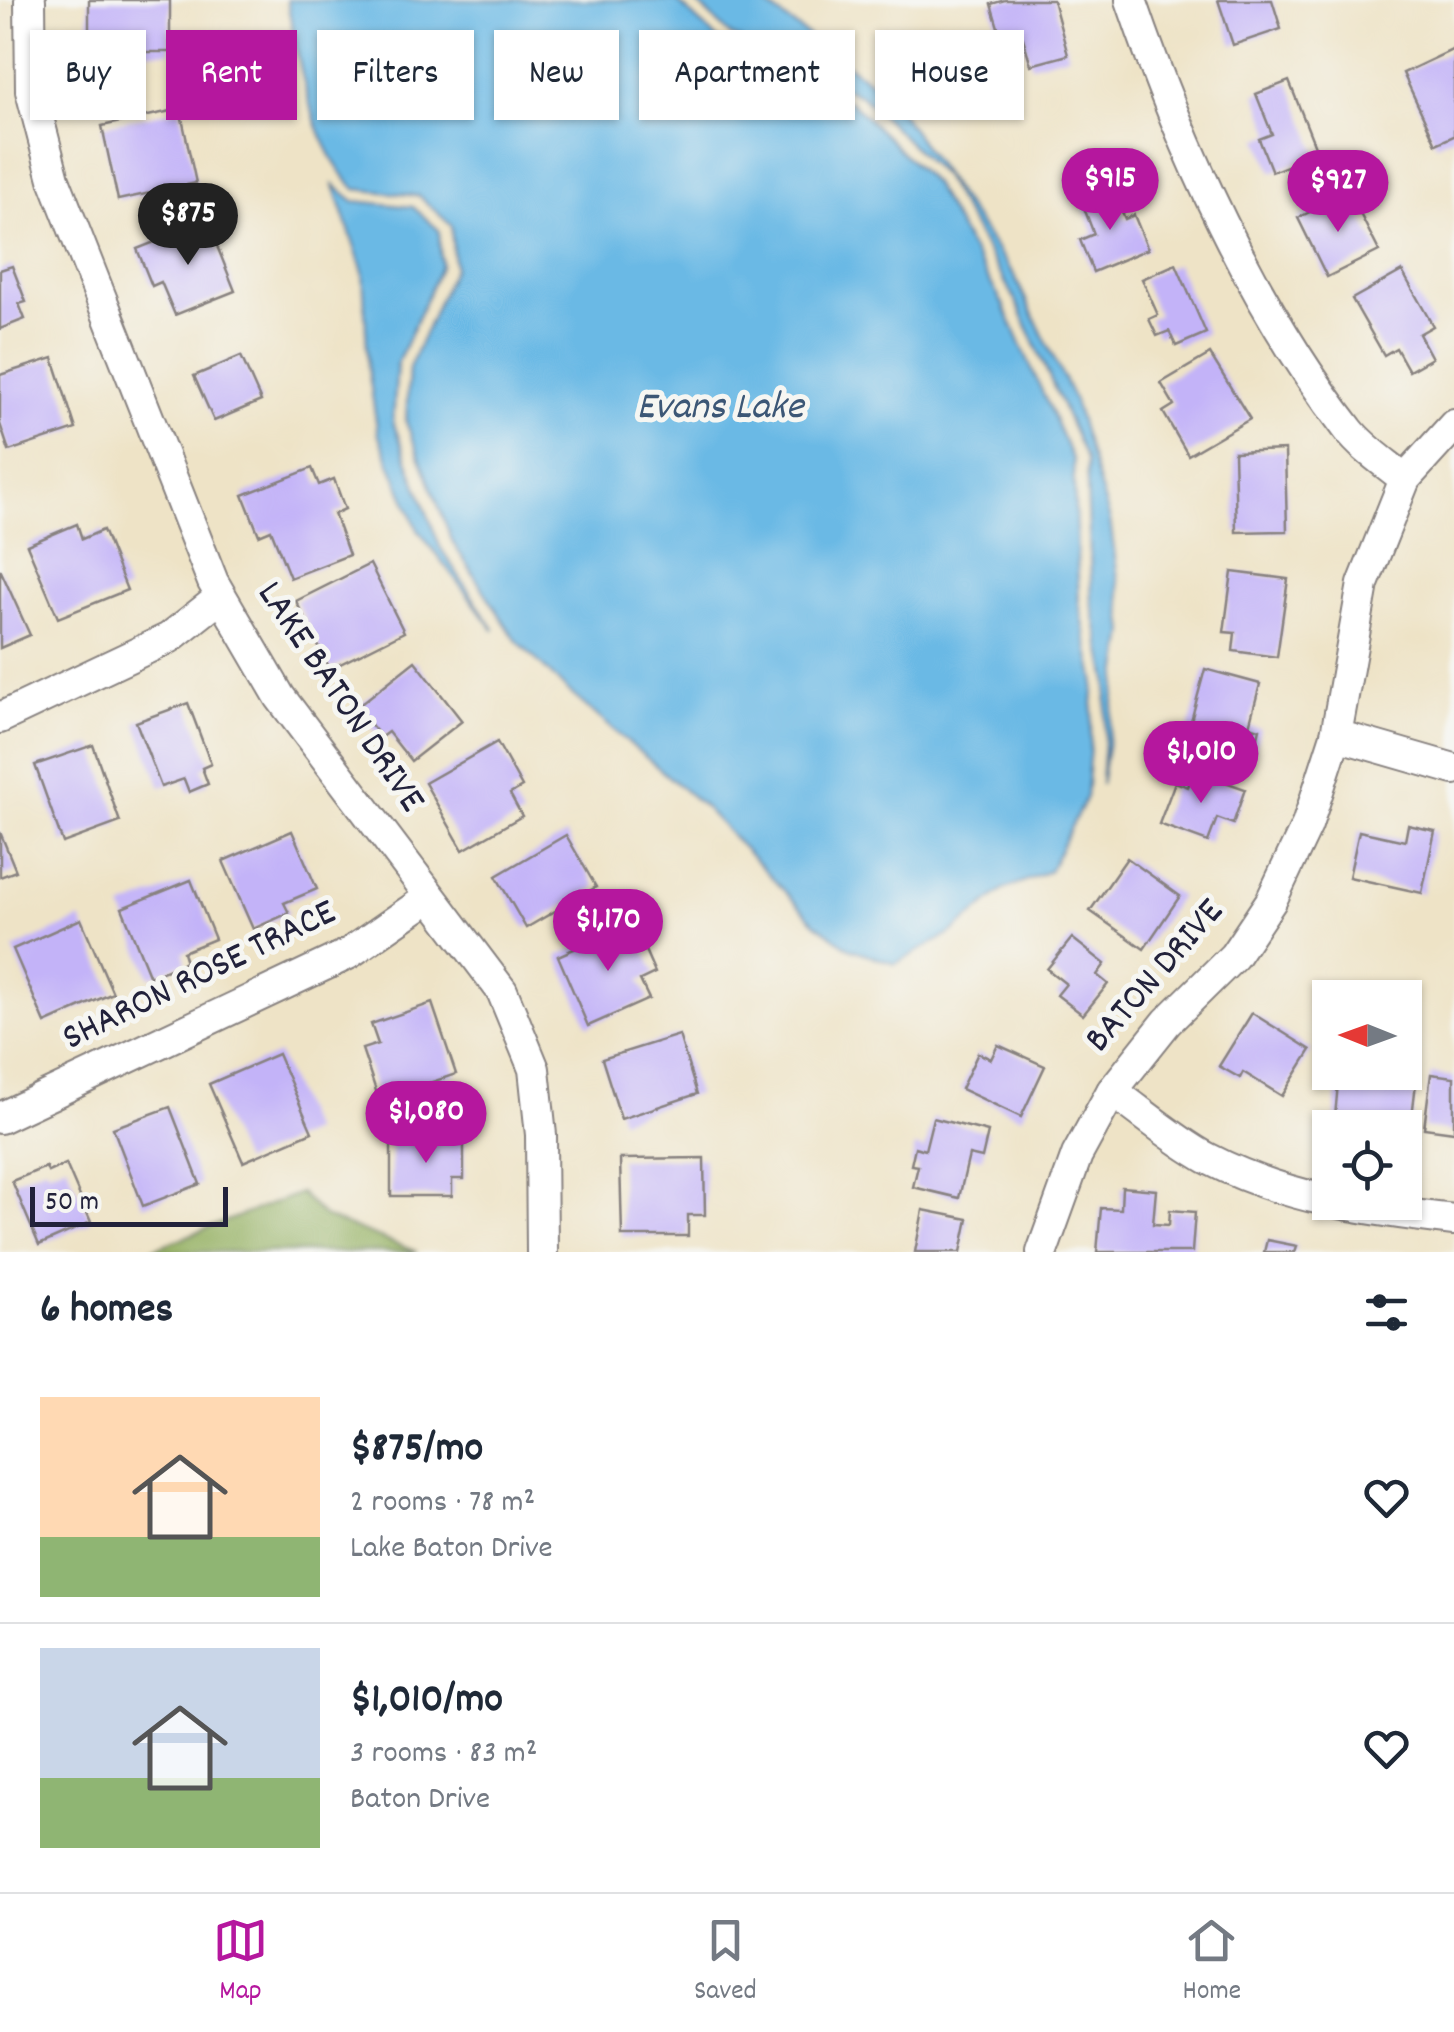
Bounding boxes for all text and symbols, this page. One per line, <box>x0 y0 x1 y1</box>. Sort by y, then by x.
chip: Buy <box>30 30 146 120</box>
chip: Rent <box>166 30 297 120</box>
chip: Filters <box>317 30 474 120</box>
chip: New <box>494 30 619 120</box>
chip: Apartment <box>639 30 855 120</box>
chip: House <box>875 30 1024 120</box>
pin: $915 <box>1051 148 1169 233</box>
pin: $927 <box>1279 150 1397 235</box>
text: $915 <box>1084 157 1136 203</box>
text: $927 <box>1309 159 1367 205</box>
pin: $875 <box>129 183 247 268</box>
text: $875 <box>160 192 216 238</box>
water label: Evans Lake <box>636 381 806 438</box>
street label: LAKE BATON DRIVE <box>241 571 437 825</box>
pin: $1,010 <box>1120 721 1282 806</box>
text: $1,010 <box>1165 730 1237 776</box>
street label: SHARON ROSE TRACE <box>54 887 346 1067</box>
street label: BATON DRIVE <box>1073 888 1239 1066</box>
pin: $1,170 <box>527 889 689 974</box>
text: $1,170 <box>575 898 641 944</box>
north arrow <box>1312 980 1422 1090</box>
map controls <box>1312 980 1422 1220</box>
pin: $1,080 <box>345 1081 507 1166</box>
text: $1,080 <box>387 1090 465 1136</box>
button: locate <box>1312 1110 1422 1220</box>
scale bar <box>30 1182 228 1226</box>
text: 50 m <box>45 1184 99 1224</box>
text: 6 homes <box>40 1282 173 1342</box>
icon: filters <box>1359 1285 1414 1340</box>
text: $875/mo <box>350 1421 483 1481</box>
icon: home <box>120 1437 240 1557</box>
icon: heart <box>1359 1470 1414 1525</box>
text: 2 rooms · 78 m² <box>350 1481 535 1527</box>
text: Lake Baton Drive <box>350 1527 553 1573</box>
text: $1,010/mo <box>350 1672 503 1732</box>
icon: home <box>120 1688 240 1808</box>
icon: heart <box>1359 1721 1414 1776</box>
text: 3 rooms · 83 m² <box>350 1732 537 1778</box>
text: Baton Drive <box>350 1778 490 1824</box>
tab: Map <box>213 1913 268 2013</box>
tab: Saved <box>694 1913 757 2013</box>
tab: Home <box>1183 1913 1241 2013</box>

